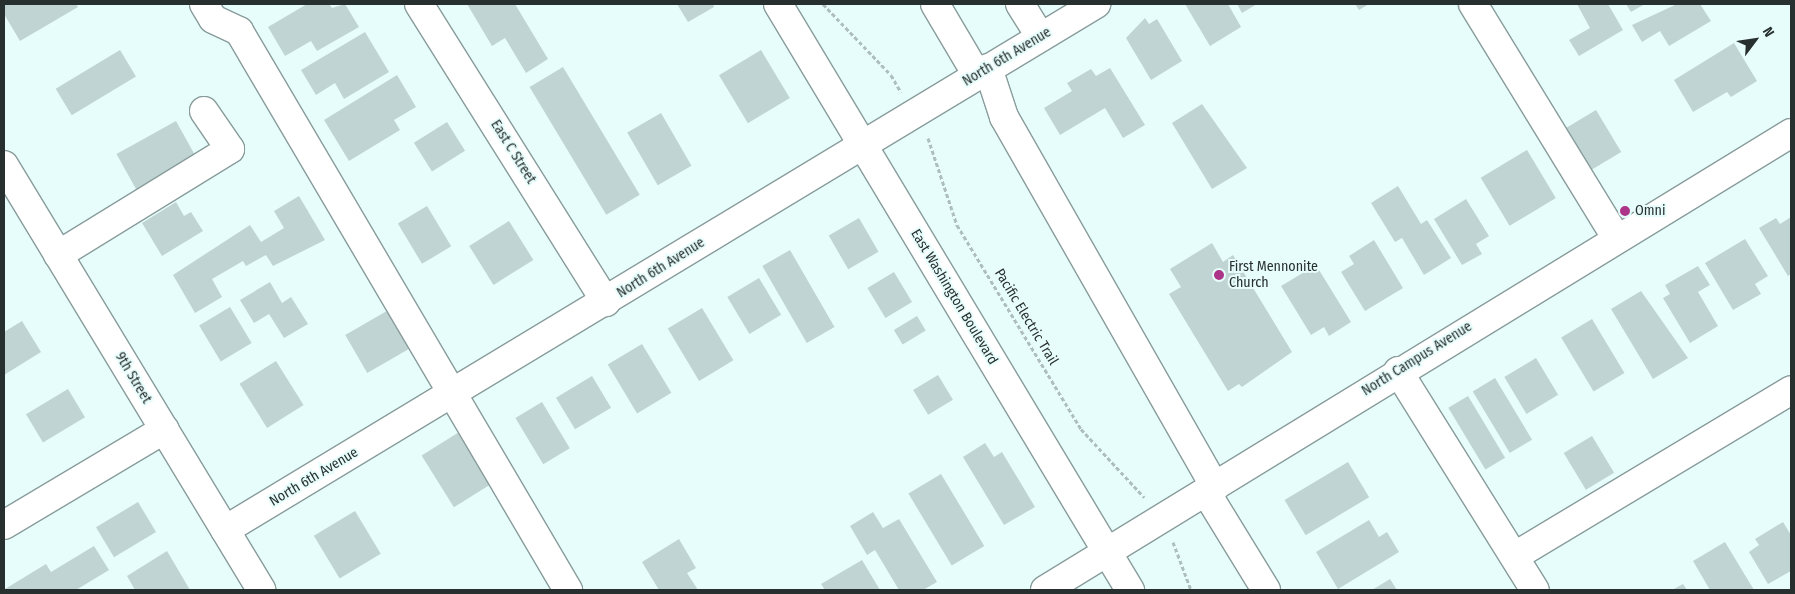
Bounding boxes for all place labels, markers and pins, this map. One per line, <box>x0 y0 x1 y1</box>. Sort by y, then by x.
place label: Omni <box>1635 203 1665 219</box>
marker: Omni <box>1619 205 1631 217</box>
place label: First Mennonite Church <box>1229 259 1318 292</box>
marker: First Mennonite Church <box>1213 269 1225 281</box>

